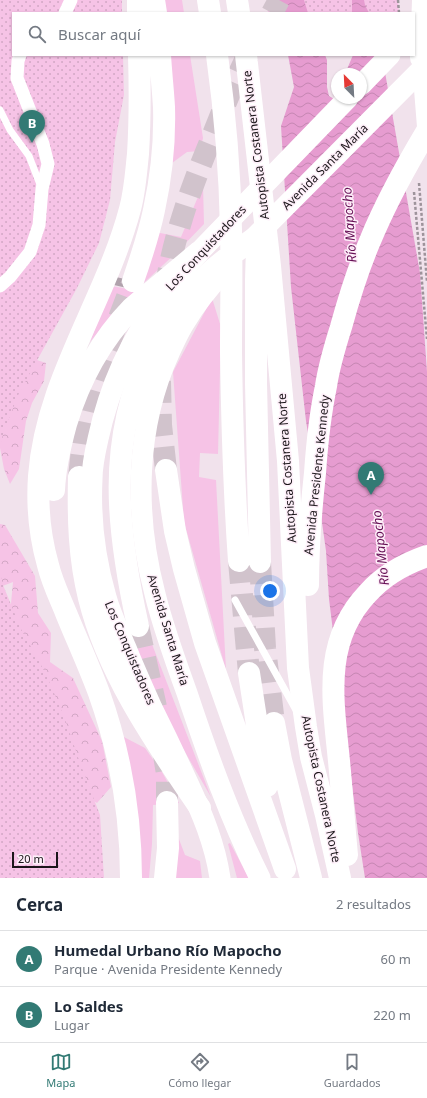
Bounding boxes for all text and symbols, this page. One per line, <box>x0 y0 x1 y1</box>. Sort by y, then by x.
search box <box>12 12 415 56</box>
icon: search <box>26 23 48 45</box>
text: Buscar aquí <box>58 24 141 44</box>
north arrow <box>331 68 367 104</box>
street label: Autopista Costanera Norte <box>238 69 273 221</box>
pin: B <box>19 110 45 143</box>
street label: Avenida Santa María <box>278 120 372 214</box>
water label: Río Mapocho <box>337 187 361 263</box>
street label: Los Conquistadores <box>161 201 250 294</box>
street label: Autopista Costanera Norte <box>273 392 300 543</box>
street label: Avenida Presidente Kennedy <box>300 393 333 556</box>
pin: A <box>358 462 384 495</box>
water label: Río Mapocho <box>367 510 393 586</box>
street label: Avenida Santa María <box>143 572 194 688</box>
your location <box>260 581 280 601</box>
street label: Los Conquistadores <box>101 598 160 708</box>
street label: Autopista Costanera Norte <box>298 714 345 864</box>
scale bar <box>12 850 58 869</box>
text: 20 m <box>18 851 44 866</box>
text: Cerca <box>16 893 63 916</box>
text: 2 resultados <box>336 895 411 913</box>
text: Humedal Urbano Río Mapocho <box>54 940 282 960</box>
text: A <box>25 950 34 968</box>
text: 60 m <box>381 950 411 968</box>
text: Parque · Avenida Presidente Kennedy <box>54 960 282 978</box>
text: Lo Saldes <box>54 996 123 1016</box>
text: B <box>25 1006 33 1024</box>
text: 220 m <box>373 1006 411 1024</box>
text: Lugar <box>54 1016 90 1034</box>
tab: Mapa <box>46 1051 75 1090</box>
tab: Cómo llegar <box>168 1051 231 1090</box>
tab: Guardados <box>324 1051 381 1090</box>

